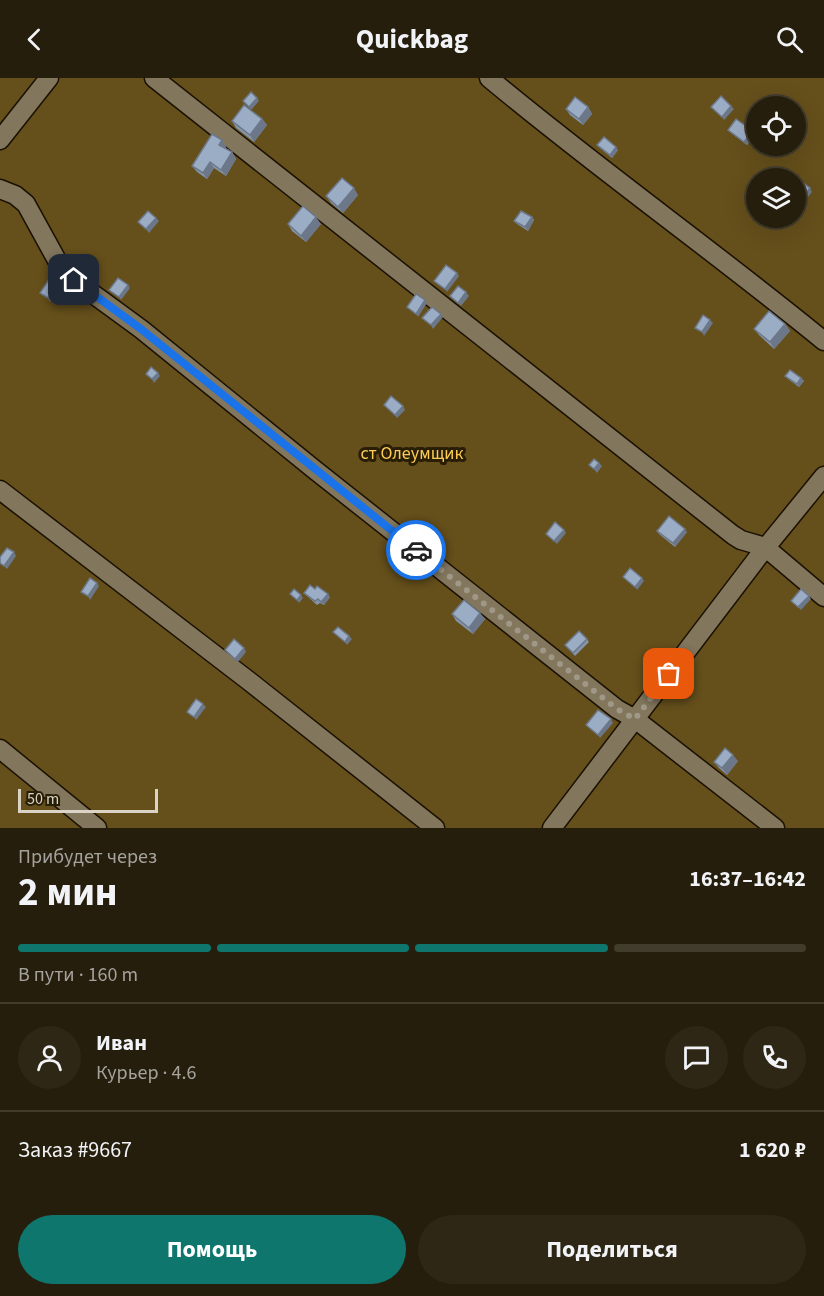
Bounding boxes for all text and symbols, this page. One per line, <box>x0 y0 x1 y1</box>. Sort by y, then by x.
text: Quickbag <box>356 20 468 59</box>
icon: back <box>18 23 51 56</box>
icon: search <box>773 23 806 56</box>
map controls <box>746 96 806 228</box>
button: locate <box>746 96 806 156</box>
button: layers <box>746 168 806 228</box>
pin <box>48 254 99 305</box>
icon: home <box>57 263 90 296</box>
park label: ст Олеумщик <box>361 441 464 466</box>
courier <box>386 520 446 580</box>
icon: car <box>400 534 433 567</box>
pin <box>643 648 694 699</box>
icon: bag <box>652 657 685 690</box>
scale bar <box>18 786 158 814</box>
text: 50 m <box>27 788 59 810</box>
text: Прибудет через <box>18 843 157 871</box>
text: 16:37–16:42 <box>689 863 806 895</box>
text: 2 мин <box>18 865 118 921</box>
text: В пути · 160 m <box>18 961 138 989</box>
button: person <box>18 1026 81 1089</box>
button: chat <box>665 1026 728 1089</box>
button: phone <box>743 1026 806 1089</box>
text: Иван <box>96 1027 147 1059</box>
text: Курьер · 4.6 <box>96 1059 196 1087</box>
text: Заказ #9667 <box>18 1134 132 1166</box>
text: 1 620 ₽ <box>739 1134 806 1166</box>
button: Помощь <box>18 1215 406 1284</box>
button: Поделиться <box>418 1215 806 1284</box>

